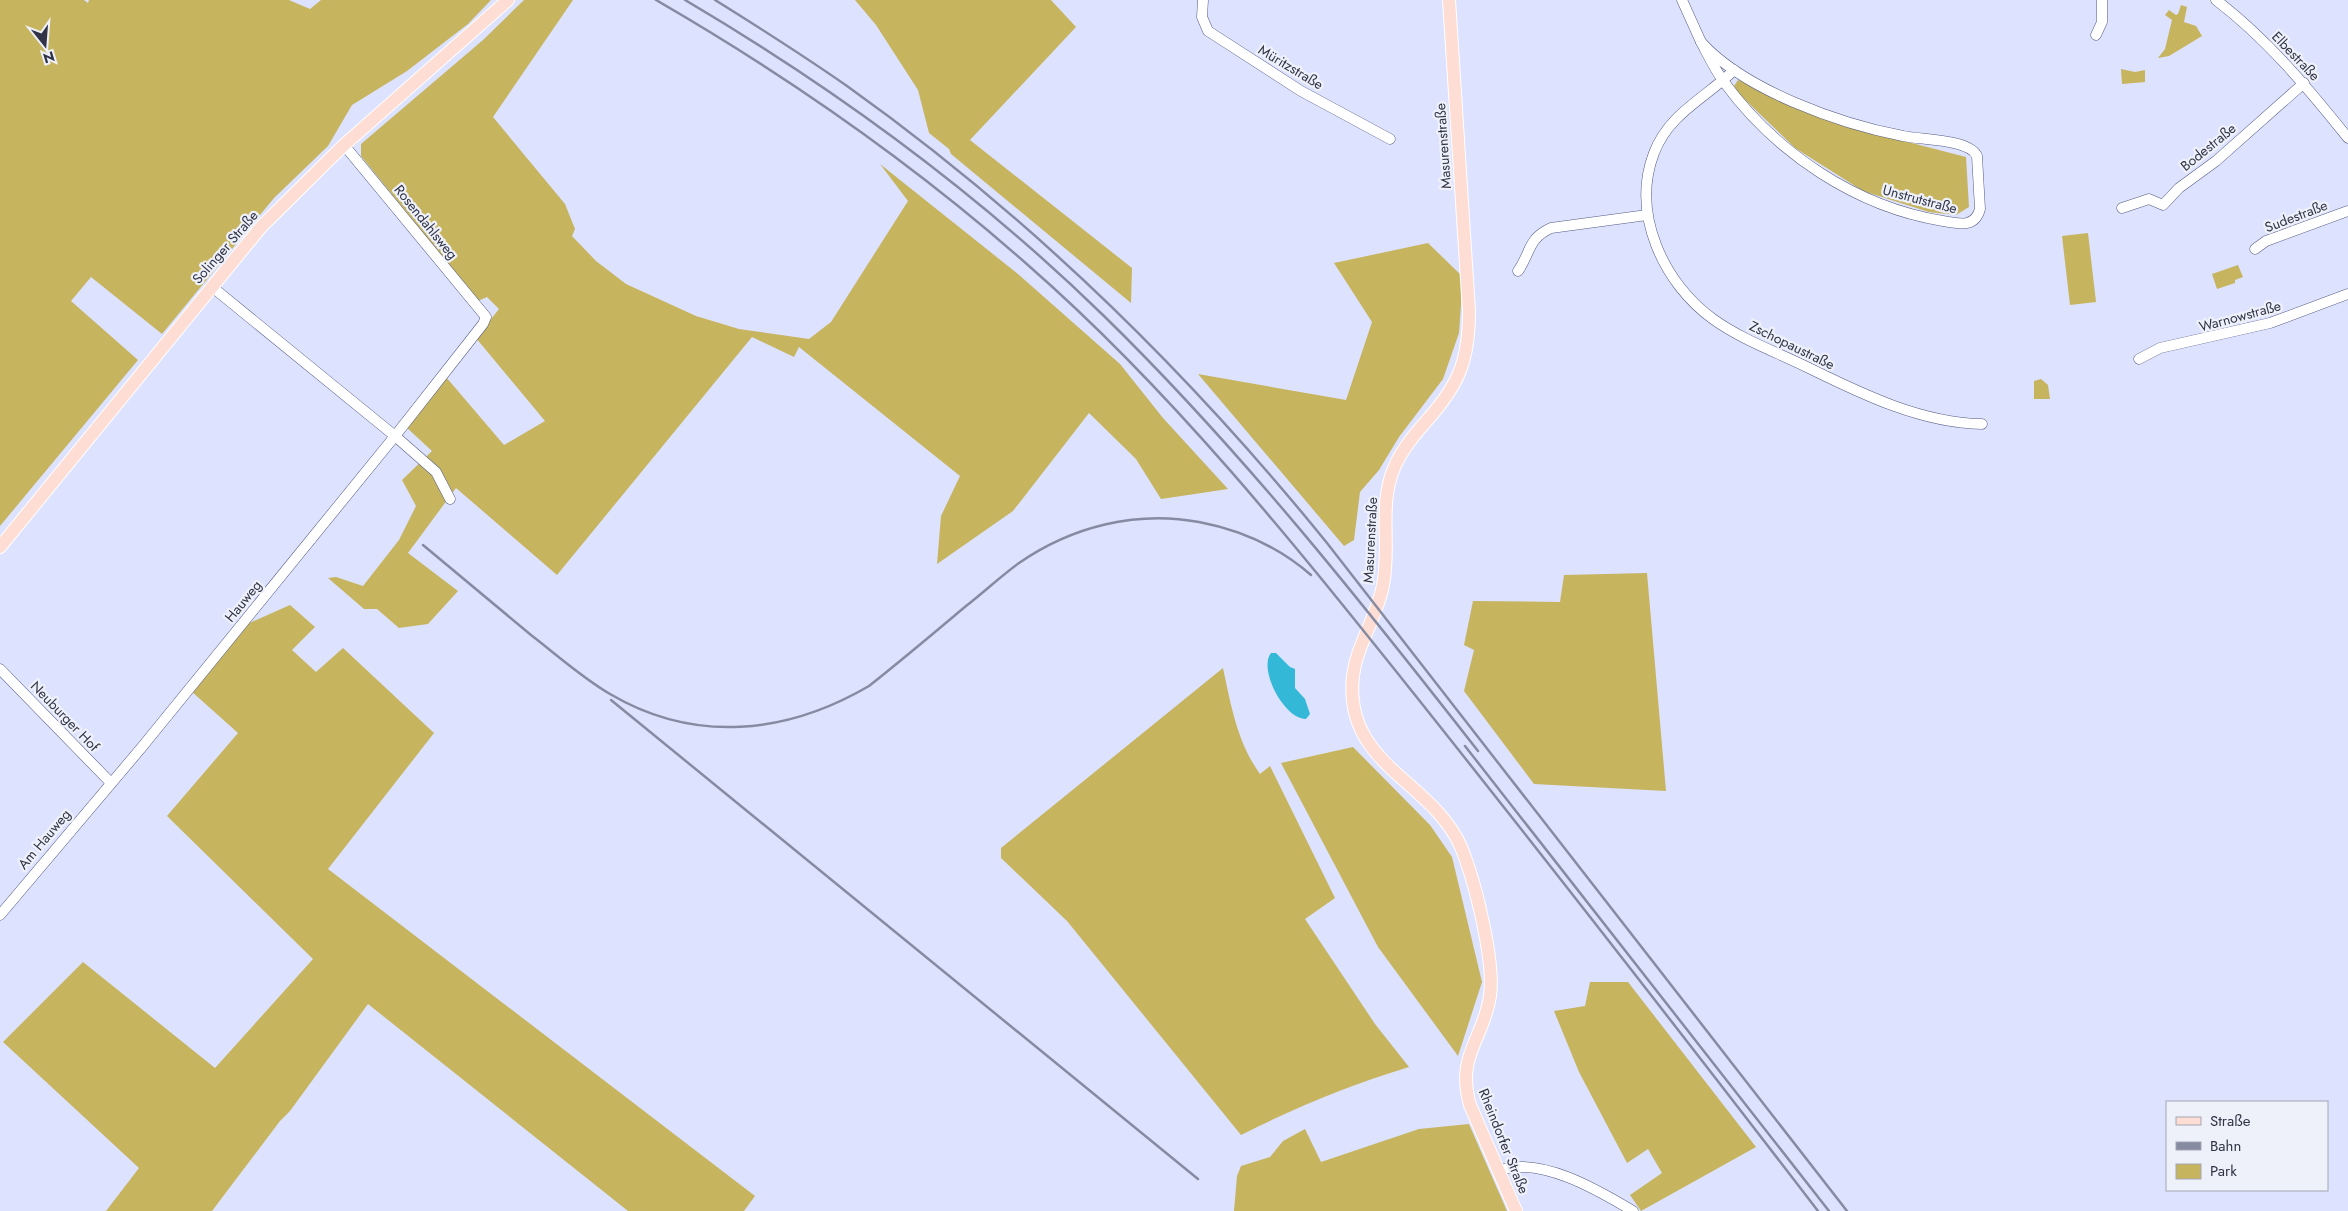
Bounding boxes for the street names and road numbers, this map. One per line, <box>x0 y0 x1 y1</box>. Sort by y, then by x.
street label: Elbestraße <box>2267 27 2325 85</box>
street label: Müritzstraße <box>1255 40 1327 94</box>
street label: Masurenstraße <box>1430 102 1456 190</box>
street label: Bodestraße <box>2176 118 2240 176</box>
street label: Unstrutstraße <box>1881 179 1959 219</box>
street label: Rosendahlsweg <box>390 180 462 264</box>
street label: Sudestraße <box>2262 195 2330 237</box>
street label: Solinger Straße <box>187 206 263 288</box>
street label: Warnowstraße <box>2197 295 2283 337</box>
street label: Zschopaustraße <box>1746 316 1838 374</box>
street label: Masurenstraße <box>1358 497 1382 583</box>
street label: Hauweg <box>220 576 266 626</box>
street label: Neuburger Hof <box>26 676 105 756</box>
street label: Am Hauweg <box>13 805 75 873</box>
street label: Rheindorfer Straße <box>1474 1085 1534 1197</box>

